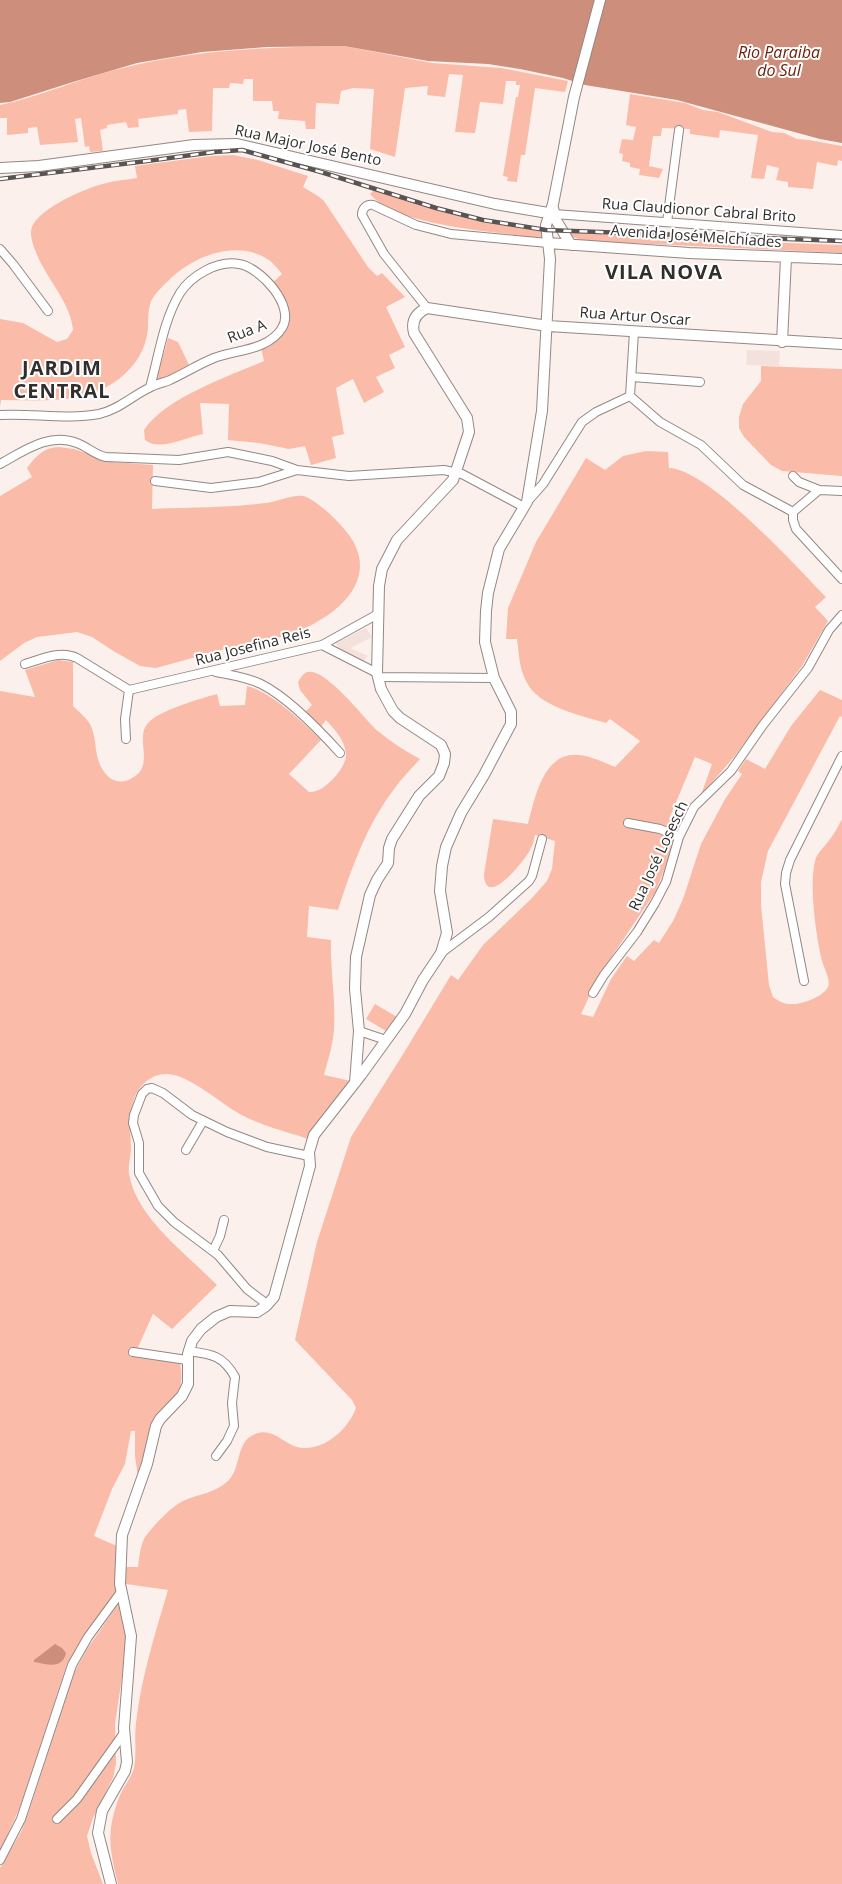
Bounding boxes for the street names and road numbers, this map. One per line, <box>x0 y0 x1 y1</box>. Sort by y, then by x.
street label: Rua Major José Bento <box>233 122 383 170</box>
street label: Rua Claudionor Cabral Brito <box>601 195 797 227</box>
street label: Avenida José Melchíades <box>610 222 782 252</box>
street label: Rua Artur Oscar <box>579 304 691 330</box>
street label: Rua A <box>225 316 269 348</box>
street label: Rua Josefina Reis <box>193 624 313 670</box>
street label: Rua José Losesch <box>626 798 692 914</box>

